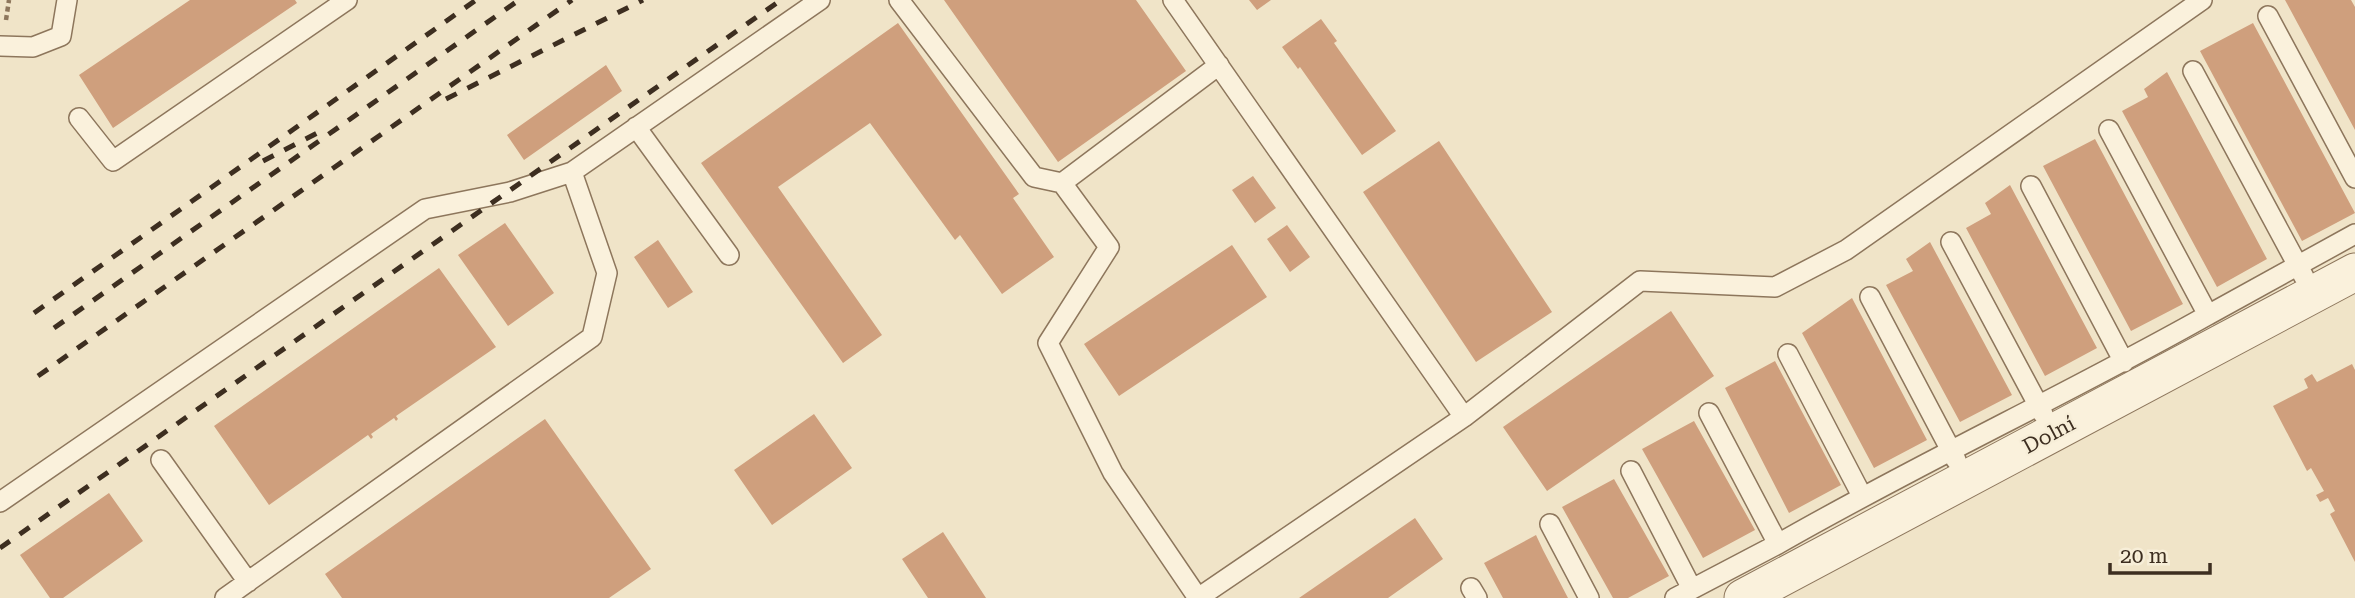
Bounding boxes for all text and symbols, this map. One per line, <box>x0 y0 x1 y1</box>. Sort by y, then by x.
street label: Dolní <box>2019 411 2080 459</box>
scale bar <box>2110 532 2210 576</box>
text: 20 m <box>2120 544 2168 568</box>

